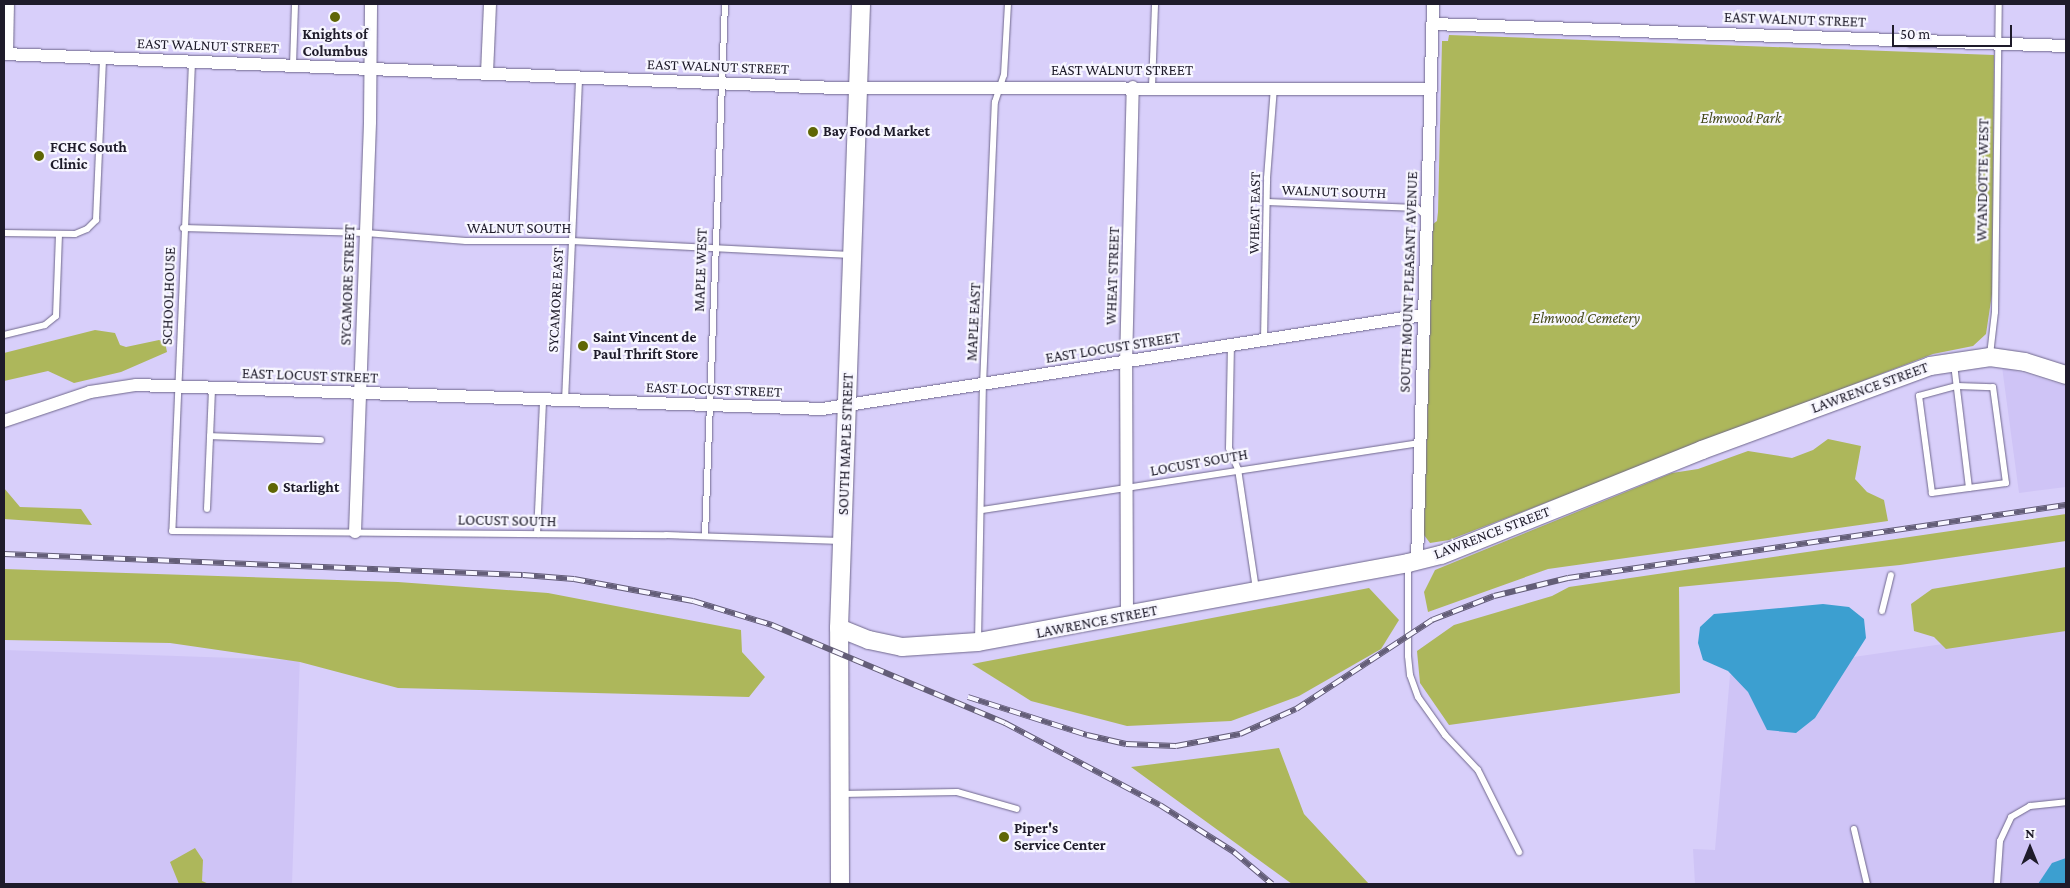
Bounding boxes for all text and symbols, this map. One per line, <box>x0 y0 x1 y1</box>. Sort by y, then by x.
street label: EAST WALNUT STREET <box>1724 9 1866 31</box>
marker: Knights of Columbus <box>329 11 341 23</box>
scale bar <box>1895 15 2015 47</box>
place label: Knights of Columbus <box>302 25 368 60</box>
text: 50 m <box>1900 26 1930 42</box>
street label: EAST WALNUT STREET <box>137 35 279 57</box>
street label: EAST WALNUT STREET <box>647 56 789 78</box>
street label: EAST WALNUT STREET <box>1051 62 1193 80</box>
park label: Elmwood Park <box>1701 110 1781 128</box>
street label: WYANDOTTE WEST <box>1973 118 1993 242</box>
place label: Bay Food Market <box>823 123 930 141</box>
marker: Bay Food Market <box>807 126 819 138</box>
place label: FCHC South Clinic <box>50 138 127 173</box>
marker: FCHC South Clinic <box>32 149 46 163</box>
street label: SOUTH MOUNT PLEASANT AVENUE <box>1396 171 1422 393</box>
street label: WHEAT EAST <box>1245 172 1265 254</box>
street label: WALNUT SOUTH <box>1281 181 1387 203</box>
street label: WALNUT SOUTH <box>467 220 571 238</box>
street label: SYCAMORE STREET <box>337 224 359 346</box>
street label: WHEAT STREET <box>1102 226 1124 326</box>
street label: MAPLE WEST <box>691 228 711 312</box>
street label: SCHOOLHOUSE <box>158 247 180 345</box>
street label: SYCAMORE EAST <box>544 247 568 353</box>
street label: MAPLE EAST <box>963 282 985 362</box>
park label: Elmwood Cemetery <box>1532 310 1640 328</box>
place label: Saint Vincent de Paul Thrift Store <box>593 328 698 363</box>
street label: EAST LOCUST STREET <box>1044 328 1182 368</box>
marker: Saint Vincent de Paul Thrift Store <box>577 340 589 352</box>
street label: LAWRENCE STREET <box>1809 358 1931 418</box>
street label: EAST LOCUST STREET <box>242 365 378 387</box>
street label: SOUTH MAPLE STREET <box>835 373 857 515</box>
street label: EAST LOCUST STREET <box>646 379 782 401</box>
street label: LOCUST SOUTH <box>1149 446 1249 480</box>
place label: Starlight <box>283 479 339 497</box>
marker: Starlight <box>267 482 279 494</box>
street label: LAWRENCE STREET <box>1431 502 1553 564</box>
street label: LOCUST SOUTH <box>457 511 557 531</box>
street label: LAWRENCE STREET <box>1035 601 1159 643</box>
place label: Piper's Service Center <box>1014 819 1106 854</box>
north arrow <box>2005 823 2055 873</box>
text: N <box>2025 825 2035 841</box>
marker: Piper's Service Center <box>998 831 1010 843</box>

